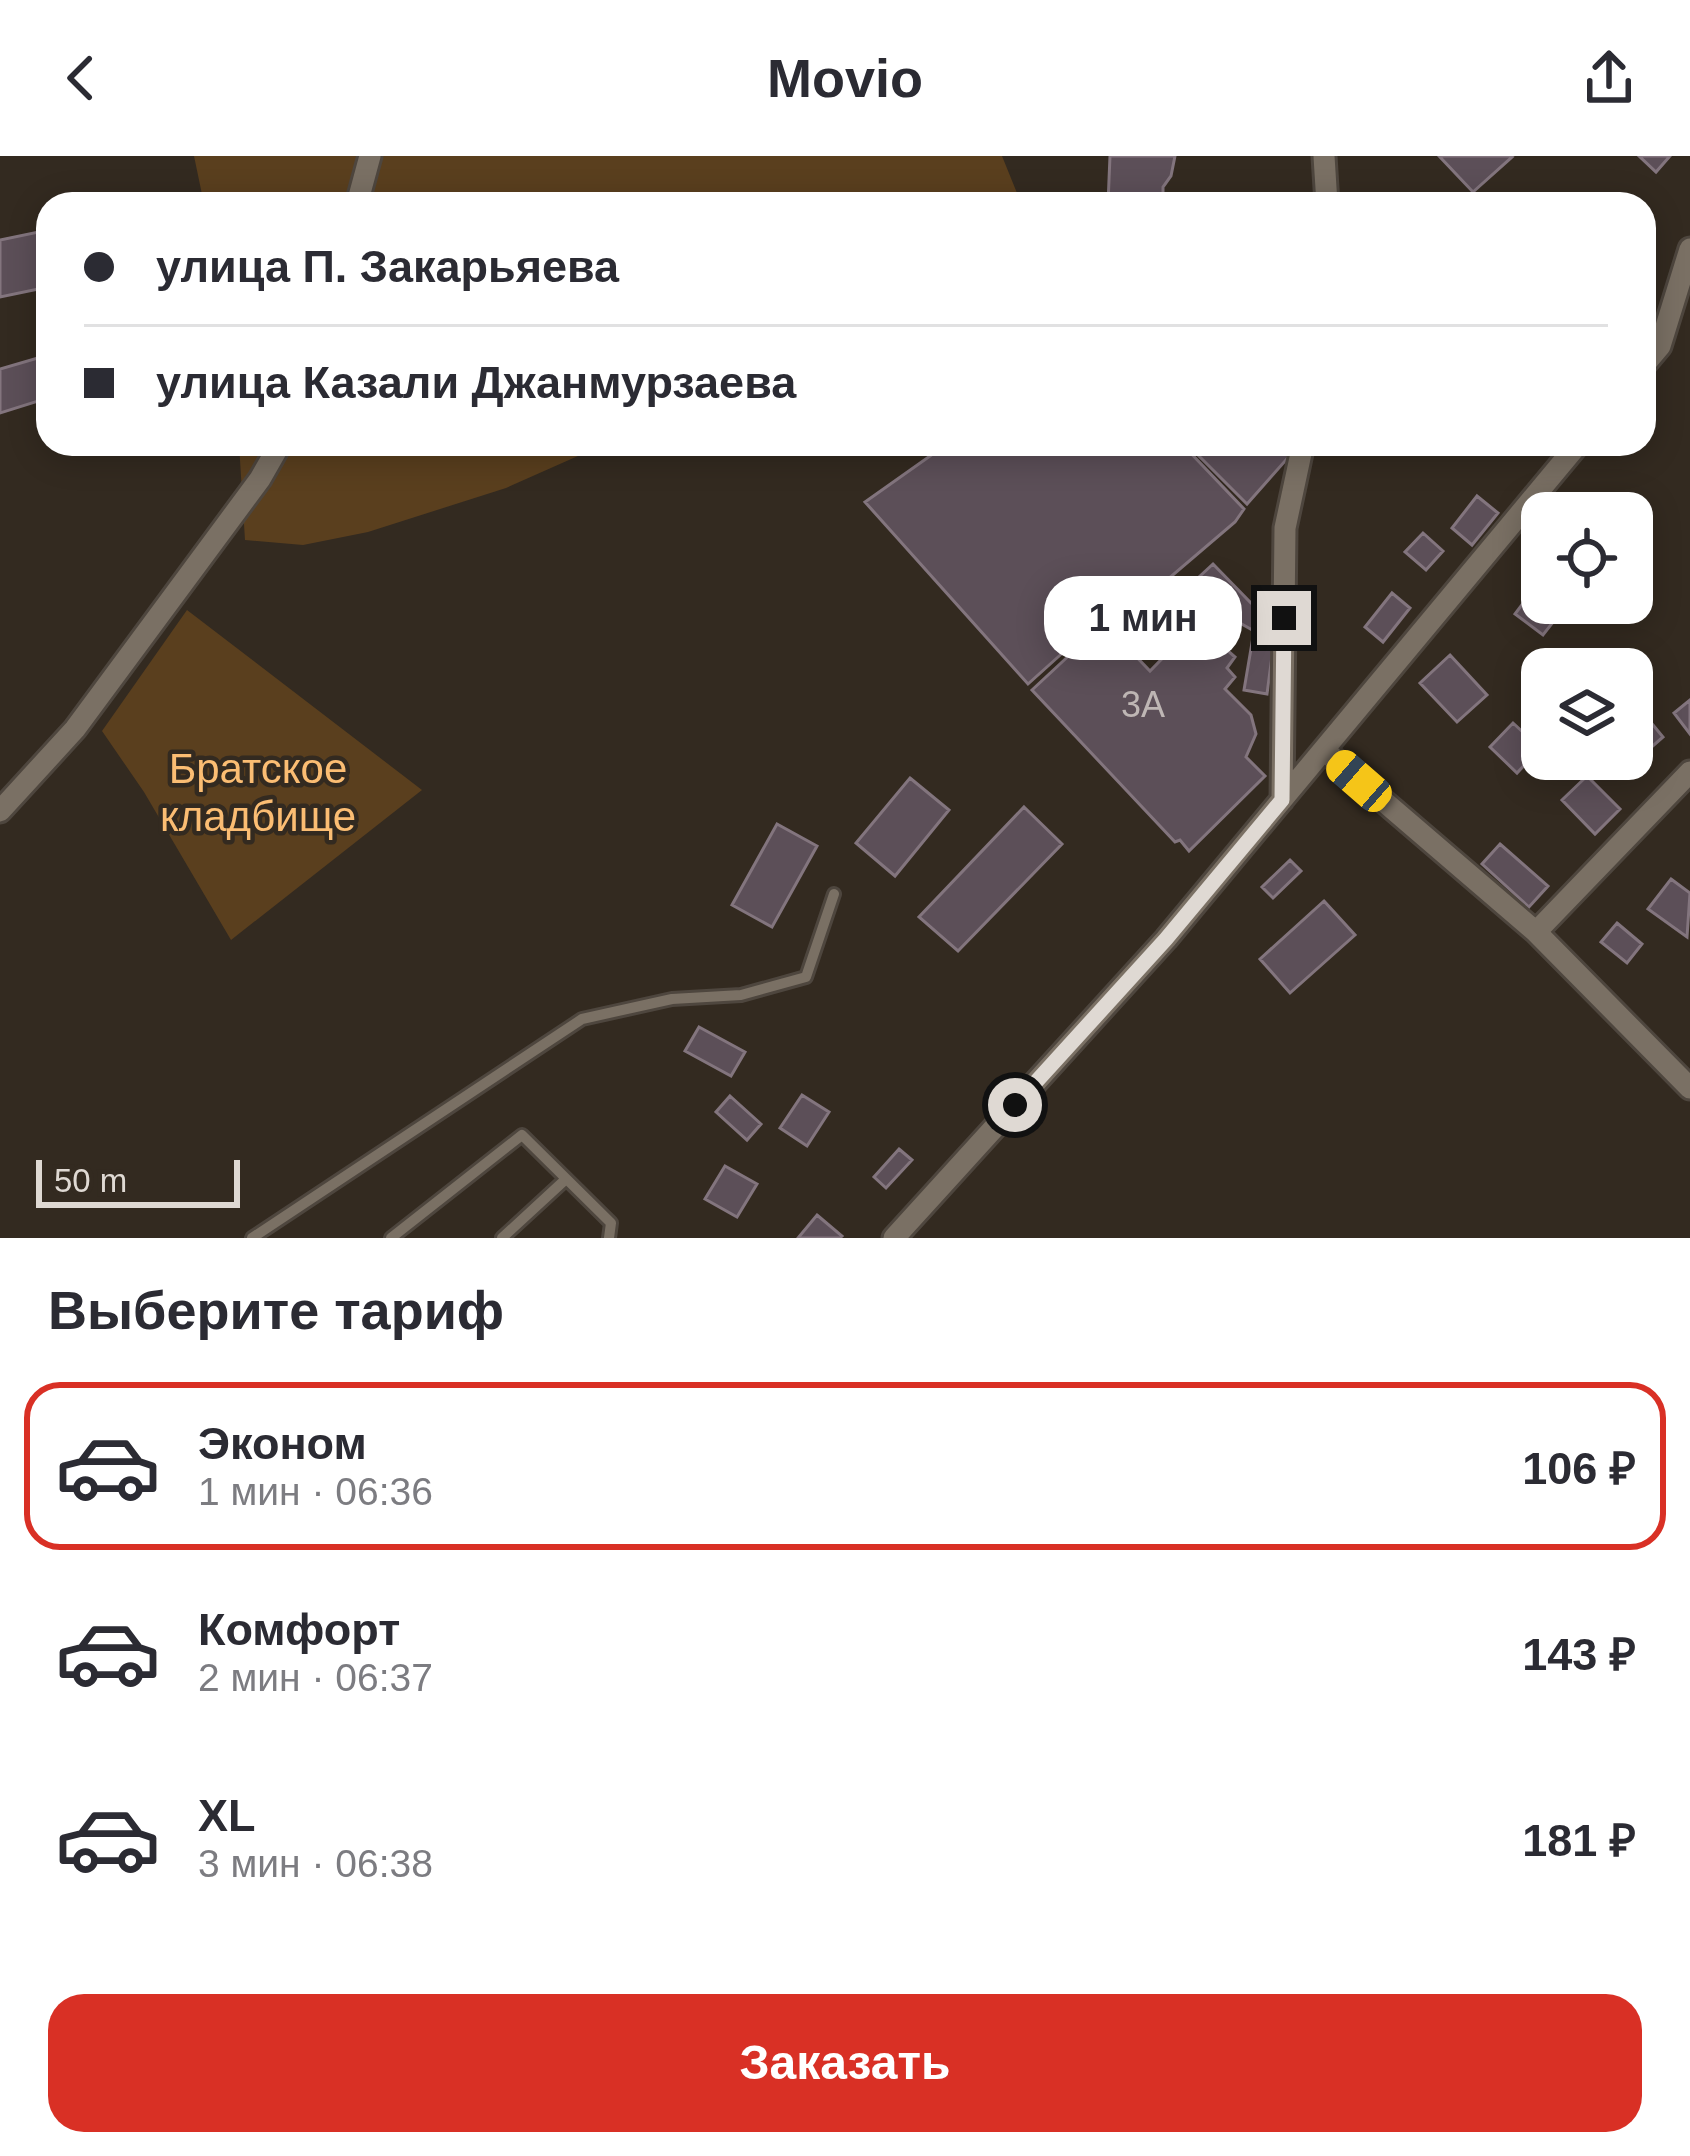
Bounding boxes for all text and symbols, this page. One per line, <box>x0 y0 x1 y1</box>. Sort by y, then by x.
icon: back <box>48 45 114 111</box>
icon: share <box>1576 45 1642 111</box>
text: Movio <box>767 48 923 108</box>
text: улица П. Закарьяева <box>156 241 619 292</box>
text: улица Казали Джанмурзаева <box>156 357 796 408</box>
map controls <box>1521 492 1653 780</box>
button: locate <box>1521 492 1653 624</box>
callout: 1 мин <box>1044 576 1242 660</box>
route end <box>1257 591 1311 645</box>
text: 1 мин <box>1089 596 1197 639</box>
button: layers <box>1521 648 1653 780</box>
house number: 3А <box>1121 684 1165 725</box>
car <box>1320 744 1398 818</box>
park label: Братское кладбище <box>160 745 356 840</box>
route start <box>988 1078 1042 1132</box>
scale bar <box>36 1154 240 1207</box>
text: 50 m <box>54 1162 127 1199</box>
text: Выберите тариф <box>48 1280 504 1340</box>
icon: car <box>54 1412 162 1520</box>
text: Эконом <box>198 1418 367 1469</box>
text: 106 ₽ <box>1522 1443 1636 1494</box>
text: 1 мин · 06:36 <box>198 1470 433 1513</box>
icon: car <box>54 1598 162 1706</box>
text: Комфорт <box>198 1604 400 1655</box>
text: 143 ₽ <box>1522 1629 1636 1680</box>
text: 2 мин · 06:37 <box>198 1656 433 1699</box>
icon: car <box>54 1784 162 1892</box>
text: XL <box>198 1790 256 1841</box>
text: 181 ₽ <box>1522 1815 1636 1866</box>
text: 3 мин · 06:38 <box>198 1842 433 1885</box>
button: Заказать <box>48 1994 1642 2132</box>

